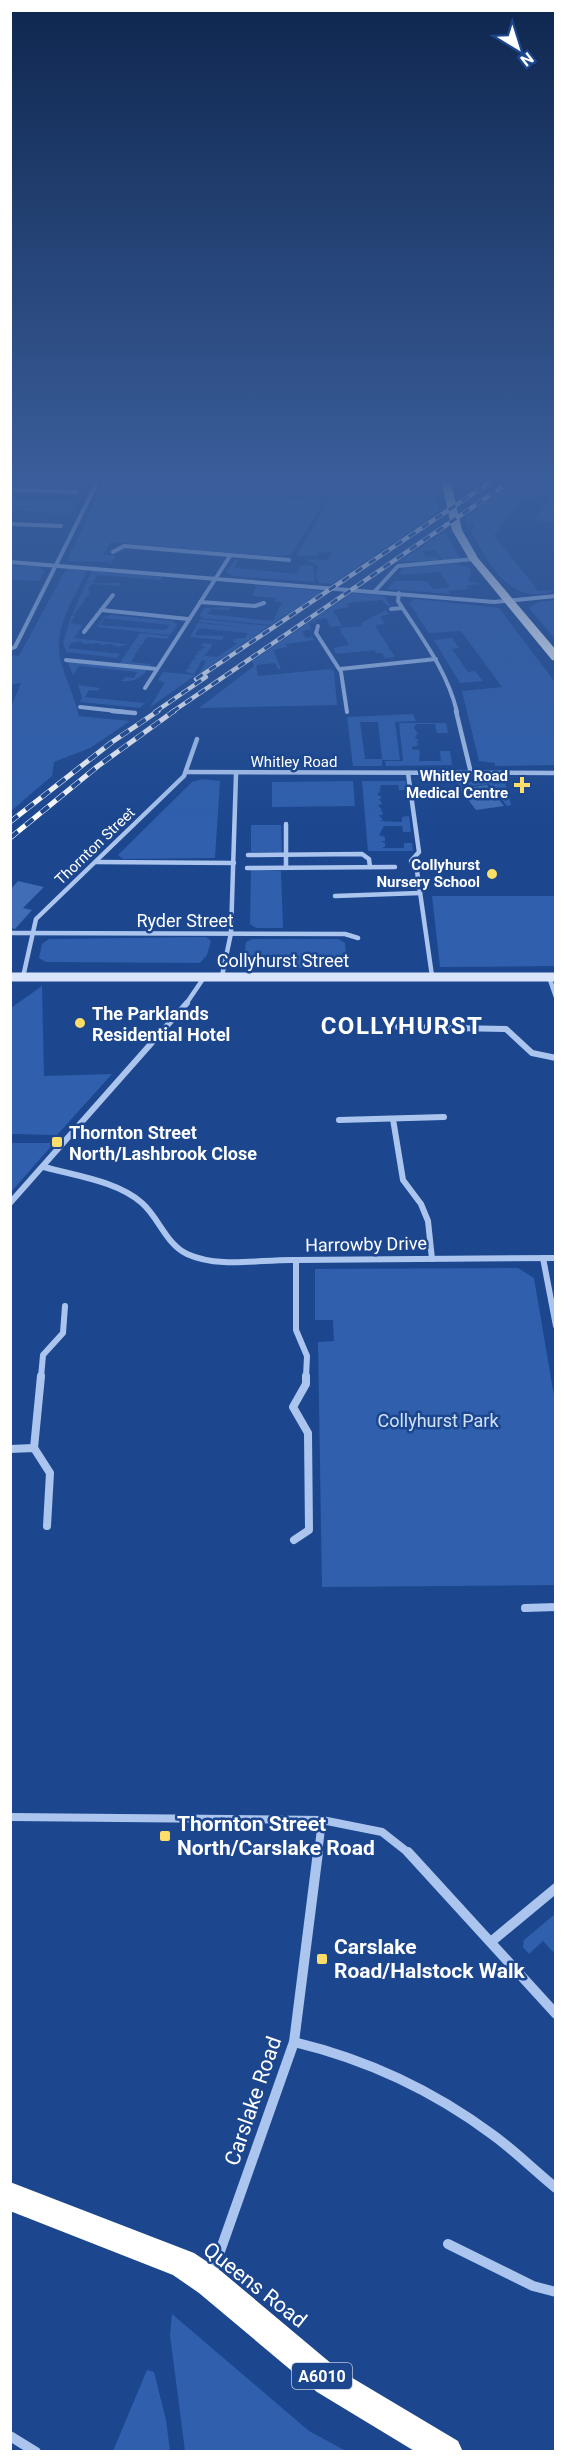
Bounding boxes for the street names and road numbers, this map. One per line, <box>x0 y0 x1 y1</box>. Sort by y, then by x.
street label: Whitley Road <box>251 753 337 771</box>
street label: Thornton Street <box>51 803 139 889</box>
street label: Ryder Street <box>136 910 234 931</box>
street label: Collyhurst Street <box>217 950 349 971</box>
street label: Harrowby Drive <box>305 1232 427 1256</box>
street label: Carslake Road <box>220 2033 286 2169</box>
street label: Queens Road <box>199 2237 311 2333</box>
road number: A6010 <box>292 2363 352 2389</box>

